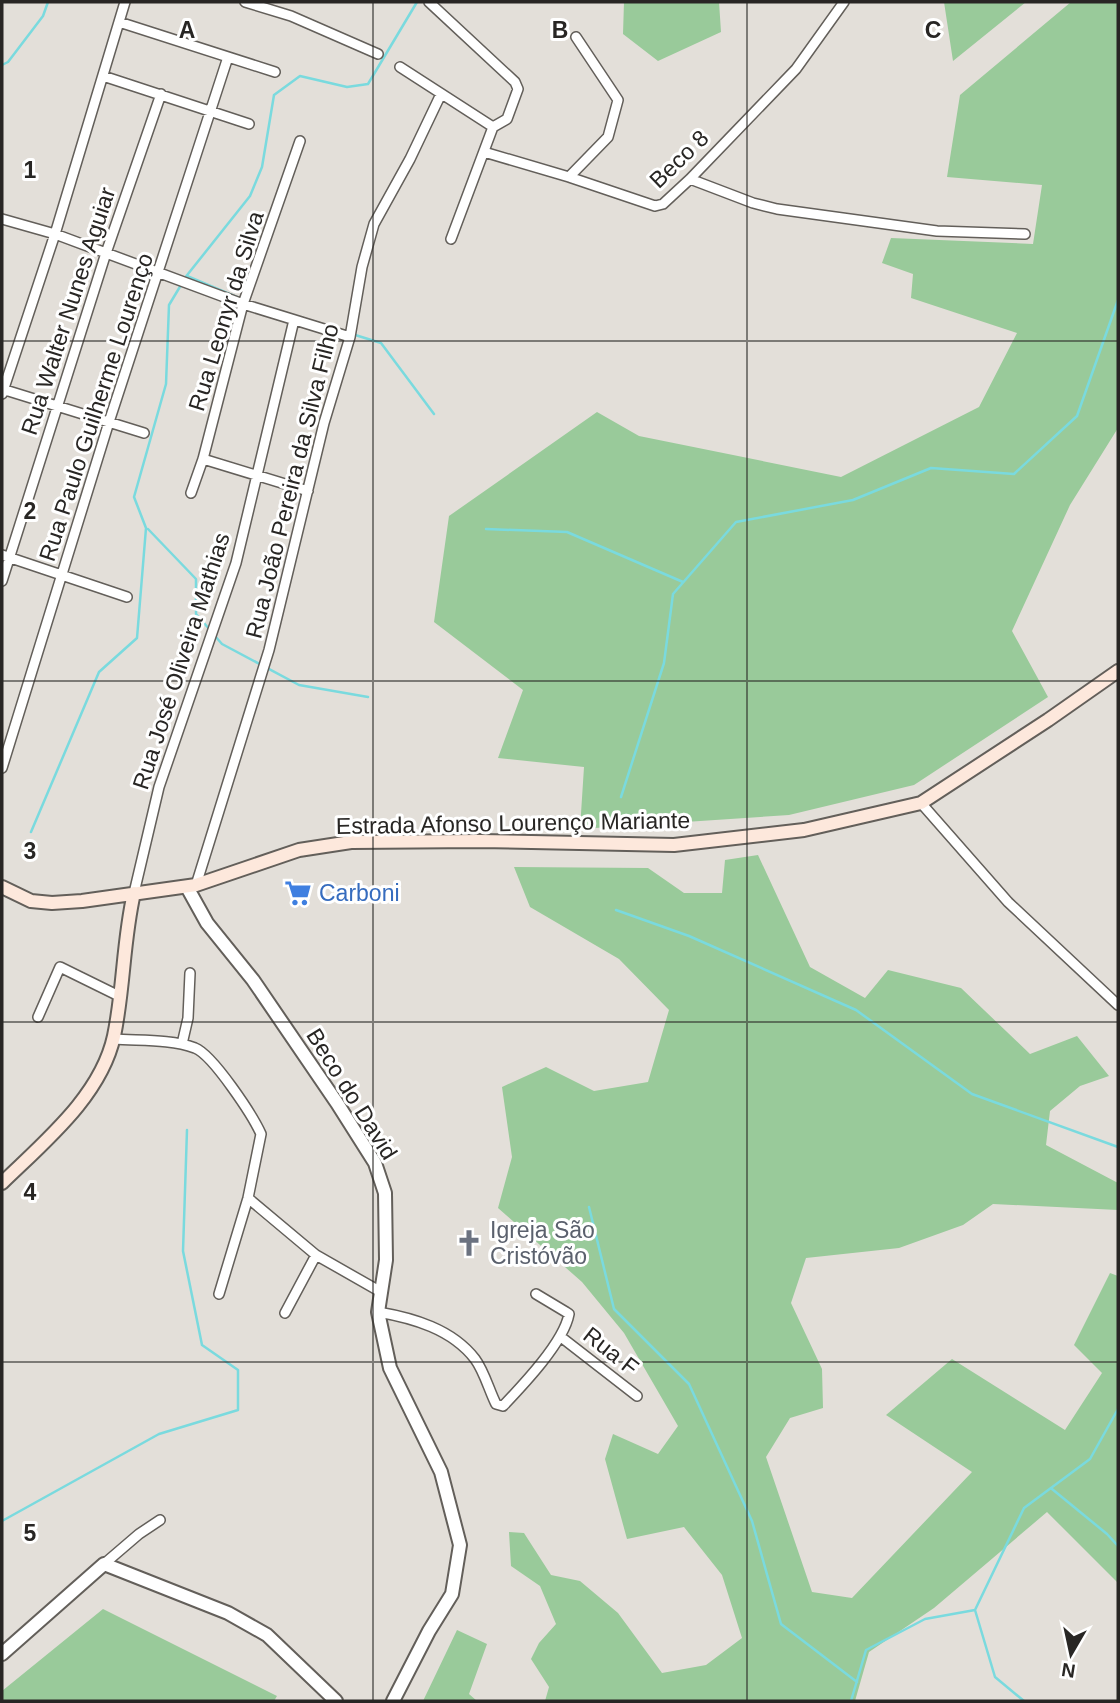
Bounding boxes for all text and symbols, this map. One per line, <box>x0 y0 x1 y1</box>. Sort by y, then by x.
text: A <box>179 17 195 43</box>
text: B <box>552 17 568 43</box>
text: C <box>925 17 941 43</box>
street label: Beco 8 <box>644 125 714 193</box>
text: 1 <box>24 157 37 183</box>
street label: Rua Walter Nunes Aguiar <box>16 184 120 438</box>
street label: Rua Leonyr da Silva <box>183 208 269 414</box>
street label: Rua Paulo Guilherme Lourenço <box>34 250 158 564</box>
street label: Rua João Pereira da Silva Filho <box>240 321 344 641</box>
text: 2 <box>24 498 36 524</box>
street label: Rua José Oliveira Mathias <box>127 529 235 793</box>
street label: Estrada Afonso Lourenço Mariante <box>336 807 690 839</box>
text: 3 <box>24 838 36 864</box>
supermarket icon: Carboni <box>283 878 313 908</box>
place label: Carboni <box>319 880 400 906</box>
street label: Beco do David <box>301 1024 403 1164</box>
text: 4 <box>24 1179 37 1205</box>
place label: Igreja São Cristóvão <box>490 1217 595 1269</box>
church icon: Igreja São Cristóvão <box>454 1228 484 1258</box>
street label: Rua F <box>578 1321 644 1381</box>
text: 5 <box>24 1520 37 1546</box>
north arrow <box>1036 1619 1106 1689</box>
text: N <box>1060 1659 1077 1682</box>

